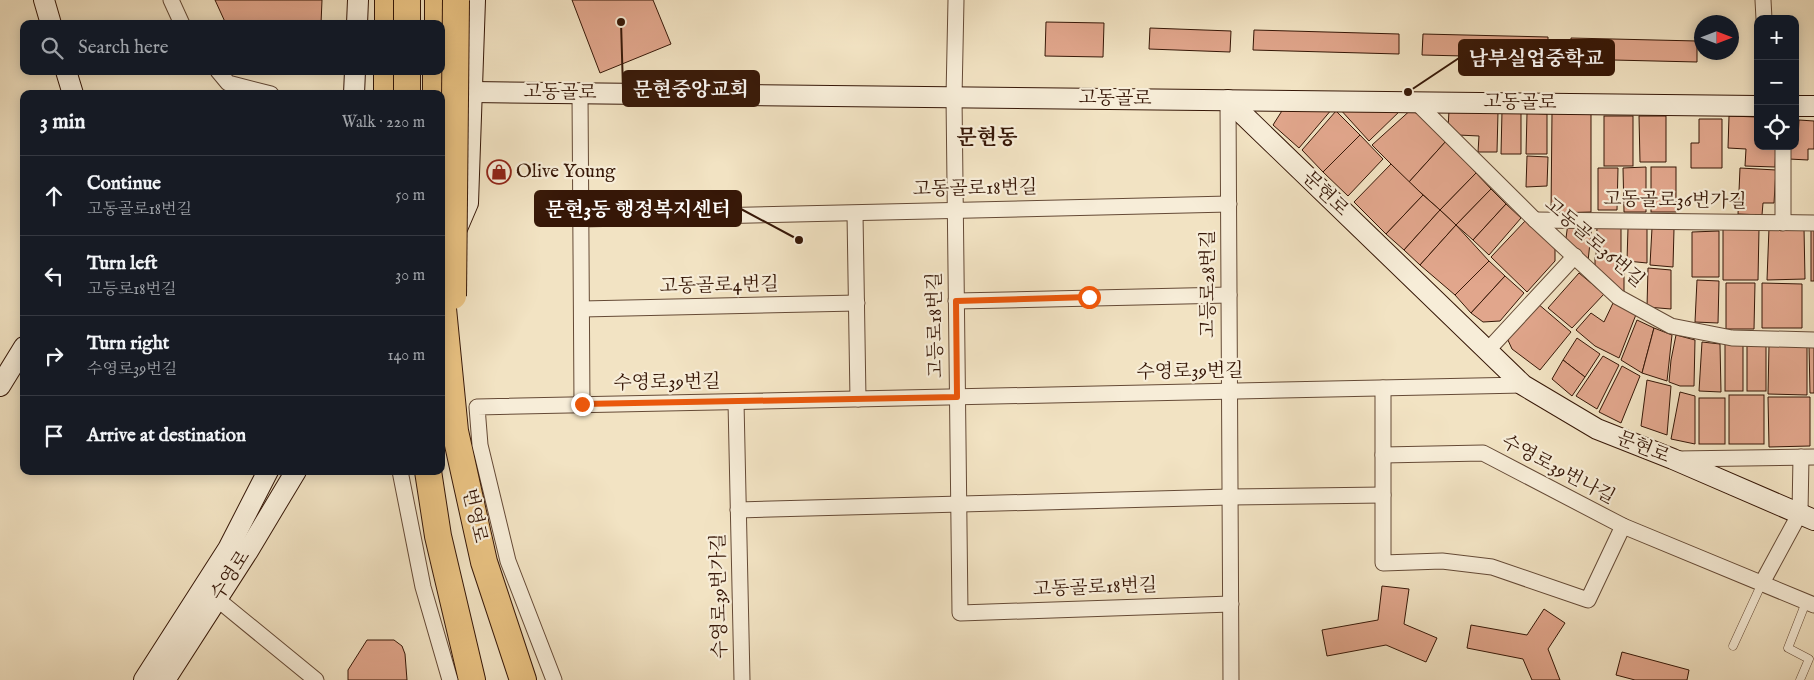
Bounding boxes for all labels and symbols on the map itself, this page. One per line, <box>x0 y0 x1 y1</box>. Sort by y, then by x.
north arrow <box>1694 15 1739 60</box>
callout: 남부실업중학교 <box>1459 40 1614 75</box>
text: 남부실업중학교 <box>1468 47 1604 72</box>
callout: 문현중앙교회 <box>623 71 759 106</box>
text: 문현중앙교회 <box>633 78 749 103</box>
street label: 고동골로 <box>523 80 597 106</box>
street label: 고동골로 <box>1078 86 1152 112</box>
street label: 고동골로 <box>1483 90 1557 116</box>
district label: 문현동 <box>957 125 1017 152</box>
shop icon: Olive Young <box>486 159 512 185</box>
place label: Olive Young <box>516 160 616 184</box>
street label: 문현로 <box>1297 166 1353 222</box>
street label: 고동골로18번길 <box>912 176 1038 202</box>
street label: 고동골로36번가길 <box>1603 188 1747 214</box>
callout: 문현3동 행정복지센터 <box>535 191 741 226</box>
street label: 고동골로36번길 <box>1539 193 1649 293</box>
text: 문현3동 행정복지센터 <box>545 198 731 223</box>
street label: 고등로28번길 <box>1197 230 1221 338</box>
street label: 고등로18번길 <box>923 272 949 378</box>
street label: 고동골로4번길 <box>659 273 779 299</box>
route start <box>1078 286 1101 309</box>
street label: 수영로39번길 <box>1136 359 1244 385</box>
street label: 수영로39번길 <box>613 370 721 396</box>
route end <box>571 393 594 416</box>
street label: 문현로 <box>1613 427 1673 469</box>
street label: 수영로39번나길 <box>1497 430 1619 510</box>
street label: 번영로 <box>456 486 492 546</box>
street label: 수영로39번가길 <box>707 533 733 659</box>
street label: 수영로 <box>206 546 256 606</box>
street label: 고동골로18번길 <box>1032 574 1158 602</box>

